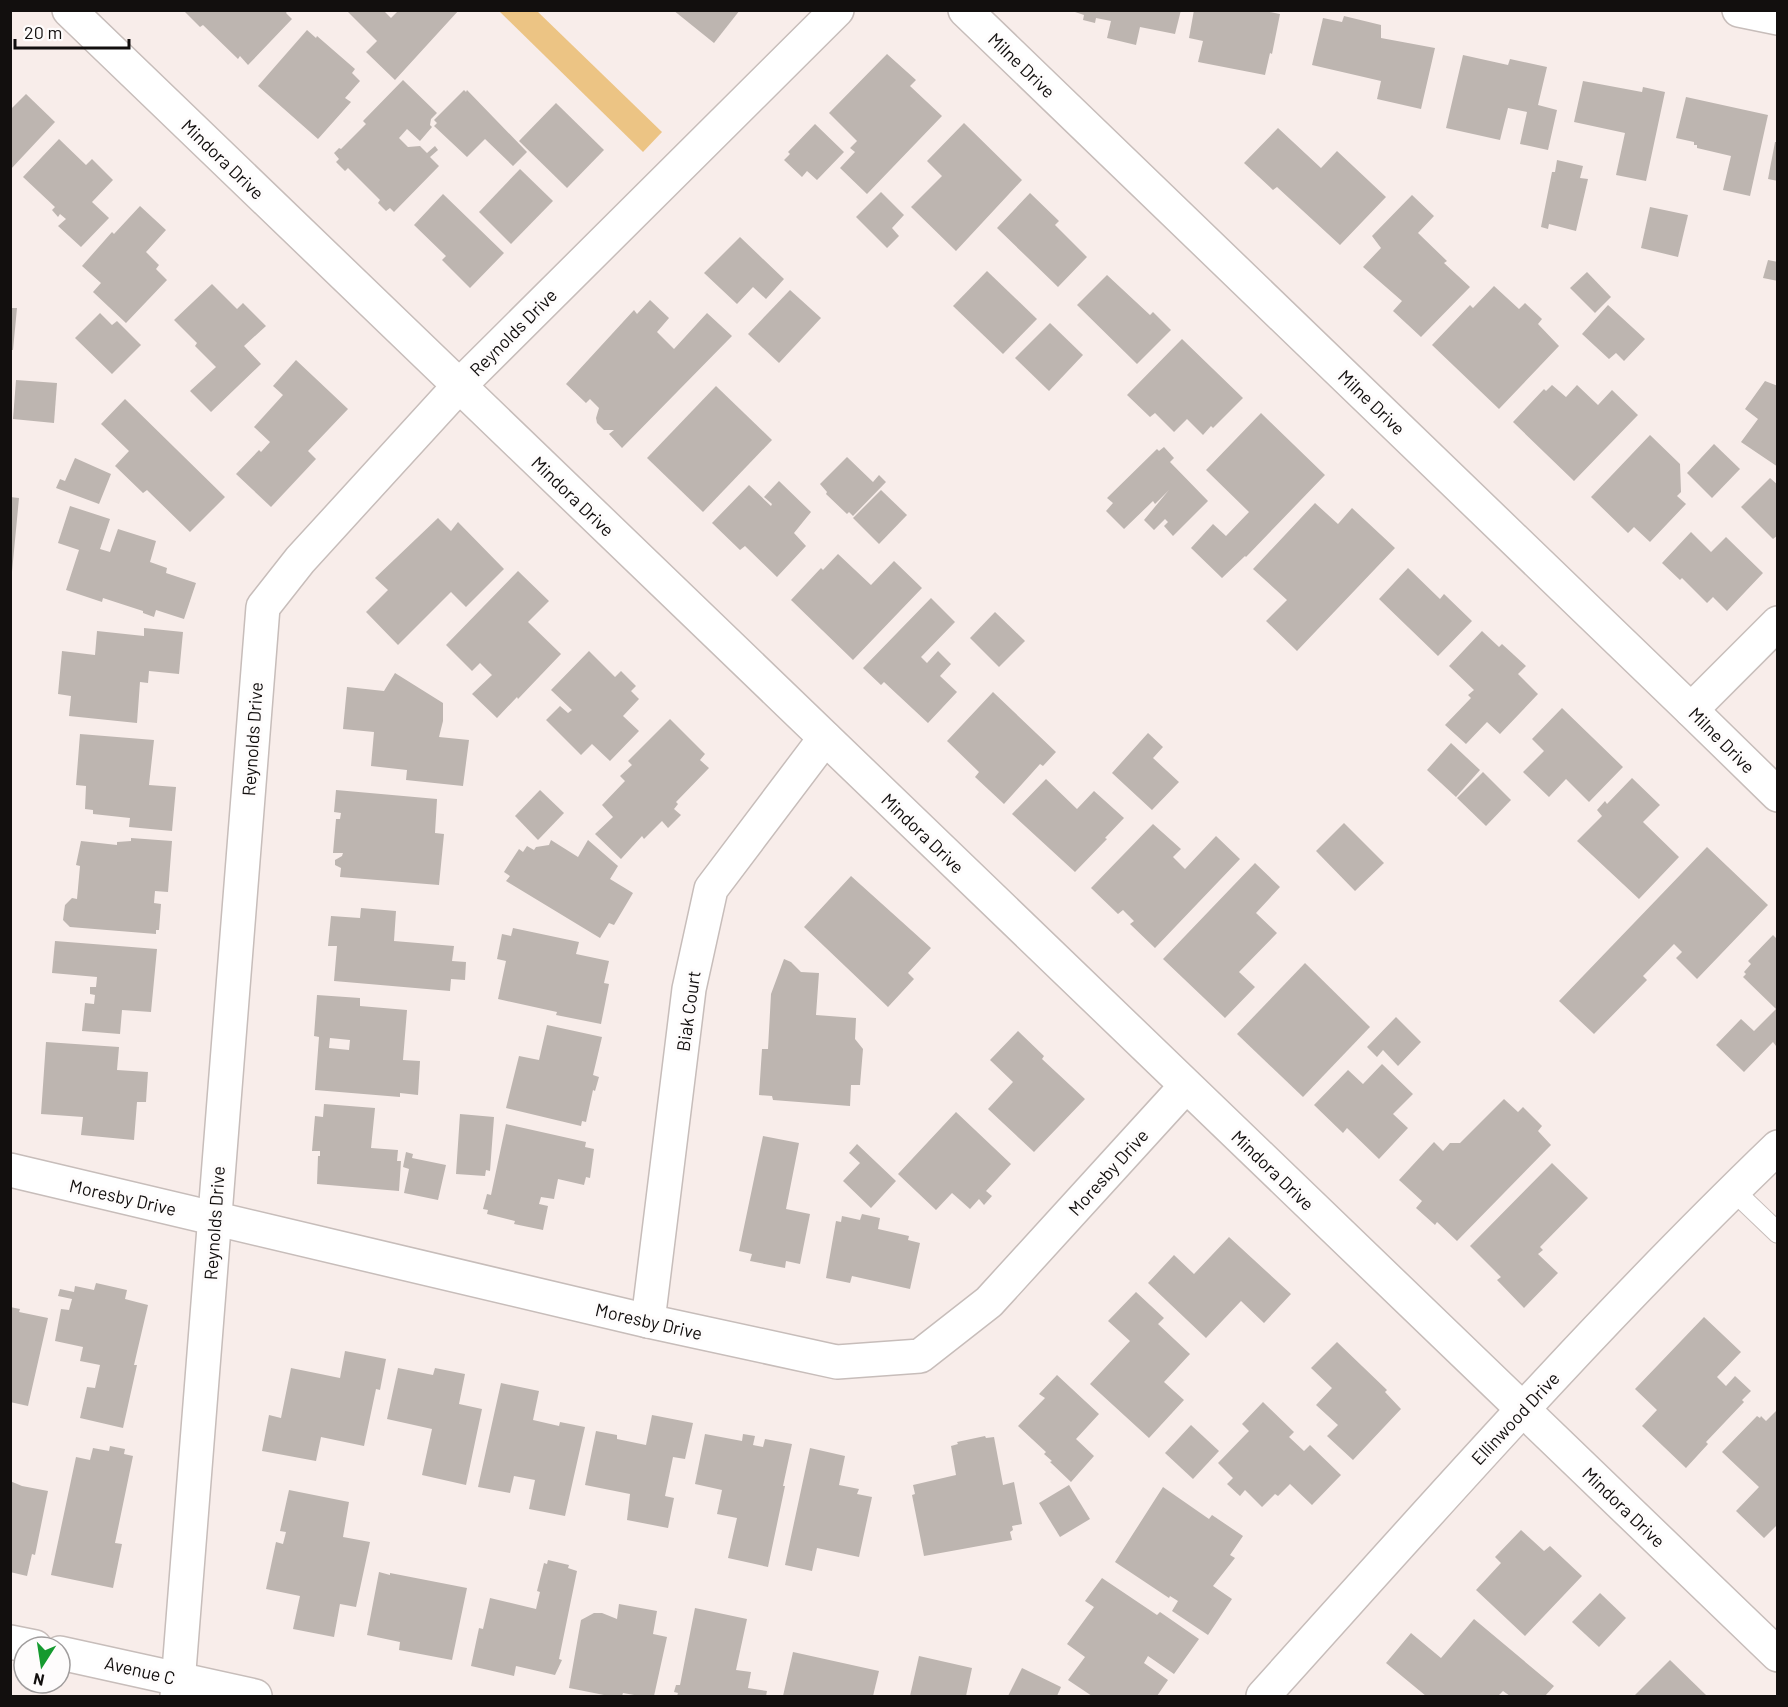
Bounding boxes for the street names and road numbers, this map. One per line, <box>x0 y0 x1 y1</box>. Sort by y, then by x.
street label: Milne Drive <box>984 28 1060 102</box>
street label: Mindora Drive <box>177 114 269 204</box>
street label: Reynolds Drive <box>465 284 561 380</box>
street label: Milne Drive <box>1334 365 1410 439</box>
street label: Mindora Drive <box>527 451 619 541</box>
street label: Reynolds Drive <box>237 681 267 797</box>
street label: Milne Drive <box>1684 702 1760 778</box>
street label: Mindora Drive <box>877 788 969 878</box>
street label: Biak Court <box>671 969 705 1053</box>
street label: Moresby Drive <box>1063 1124 1153 1220</box>
street label: Mindora Drive <box>1227 1125 1319 1215</box>
street label: Reynolds Drive <box>199 1165 229 1281</box>
street label: Moresby Drive <box>67 1174 179 1220</box>
street label: Moresby Drive <box>593 1298 705 1344</box>
street label: Ellinwood Drive <box>1466 1367 1564 1469</box>
street label: Mindora Drive <box>1578 1462 1670 1552</box>
street label: Avenue C <box>103 1651 177 1689</box>

